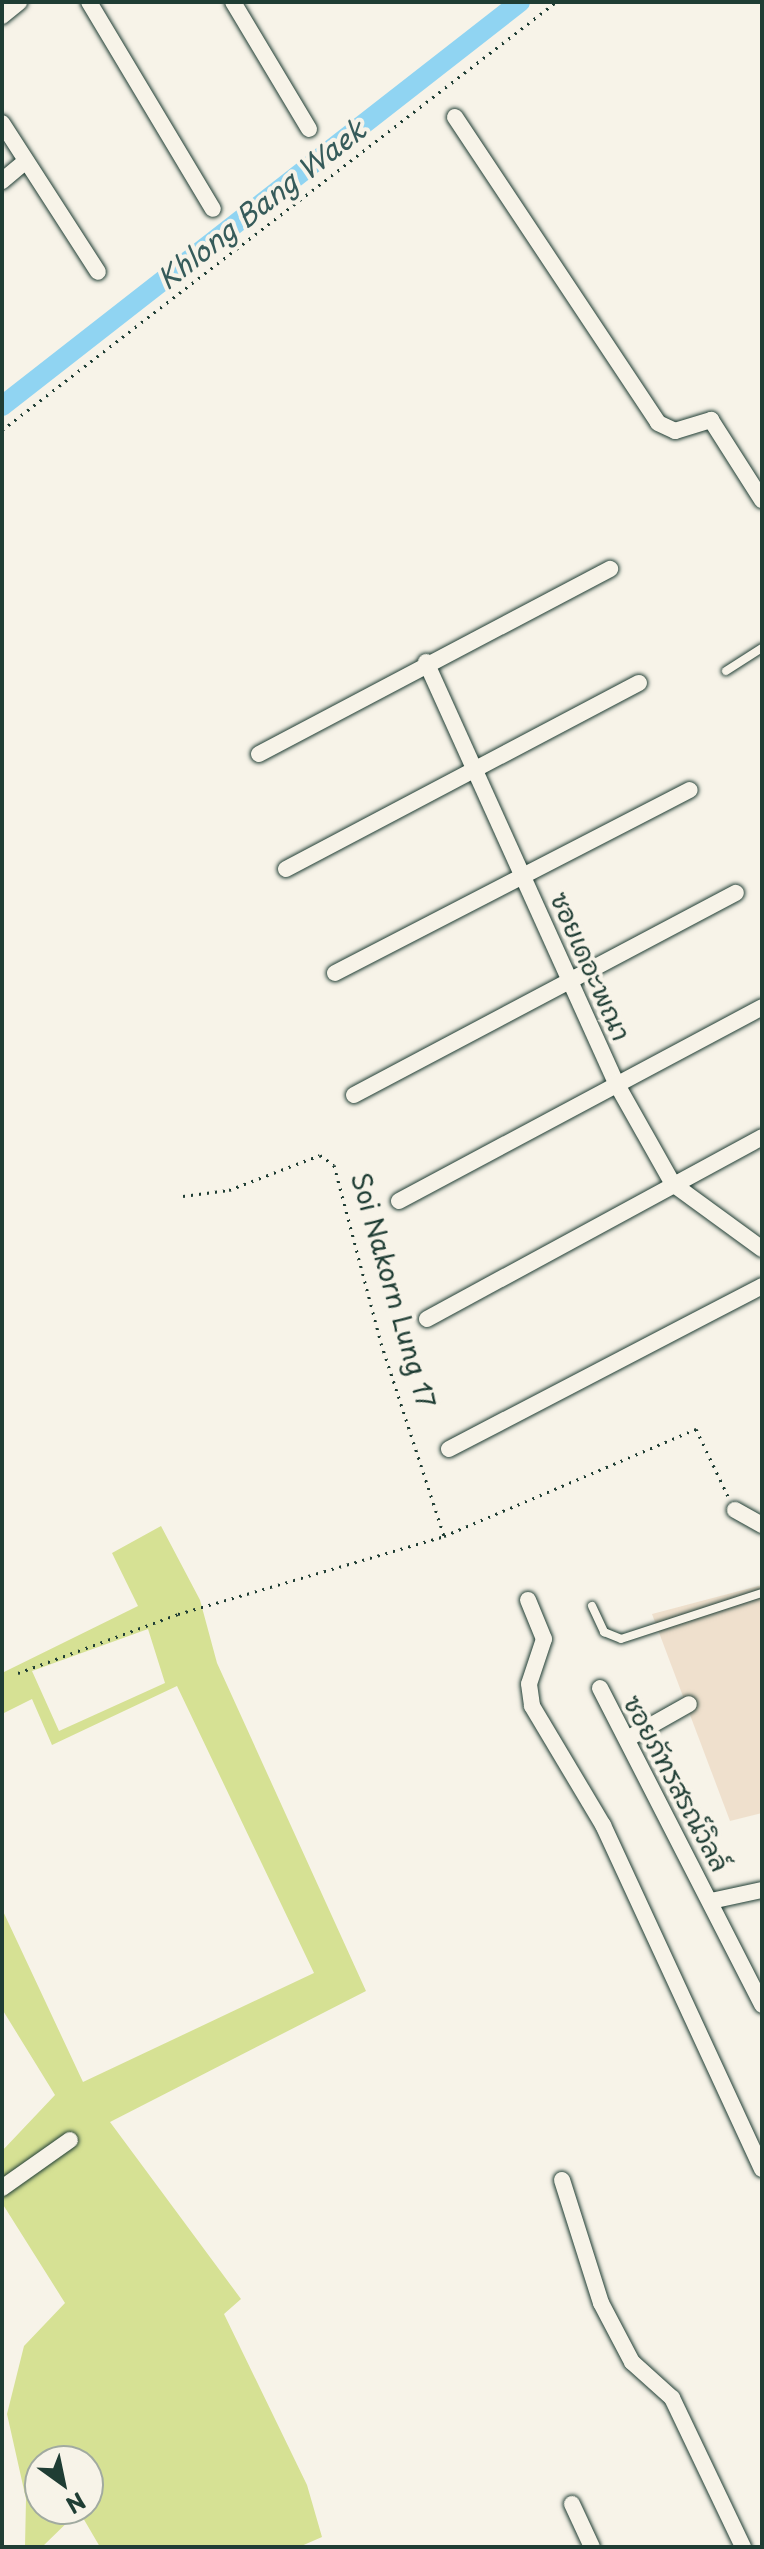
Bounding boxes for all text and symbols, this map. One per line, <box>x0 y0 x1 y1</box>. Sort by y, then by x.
water label: Khlong Bang Waek <box>150 112 372 296</box>
street label: ซอยเดอะพณา <box>544 887 638 1045</box>
street label: Soi Nakorn Lung 17 <box>346 1169 442 1411</box>
street label: ซอยภัทรสรณ์วิลล์ <box>617 1689 737 1877</box>
north arrow <box>24 2445 104 2525</box>
text: N <box>60 2485 93 2522</box>

